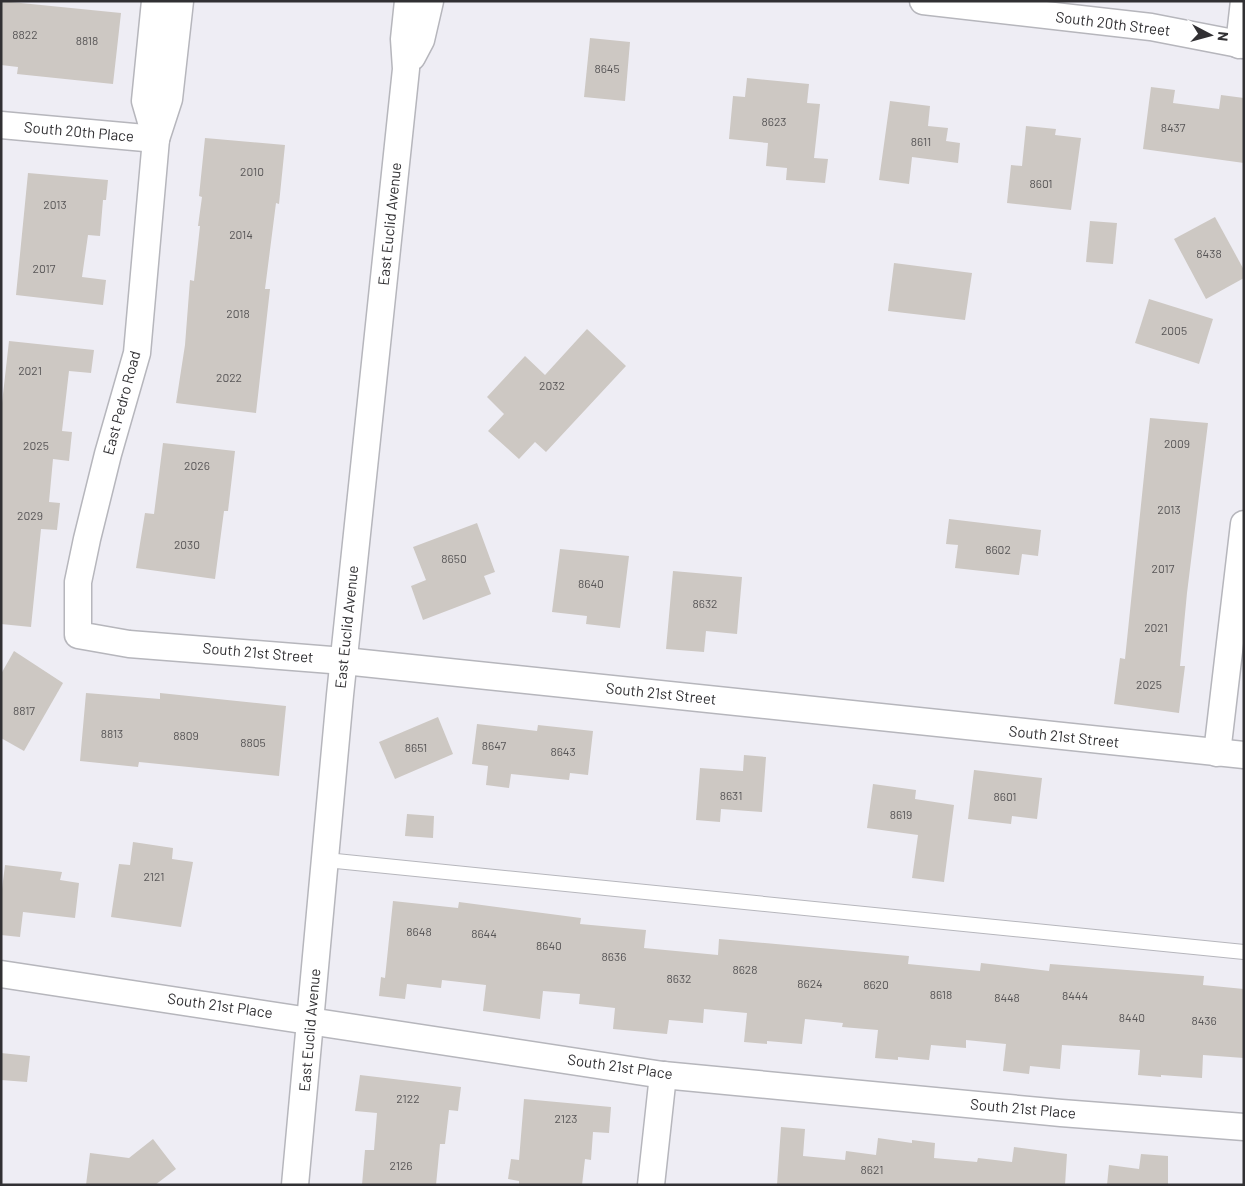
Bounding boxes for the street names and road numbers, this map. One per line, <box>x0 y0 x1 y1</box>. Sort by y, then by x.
street label: South 20th Street <box>1055 7 1172 39</box>
street label: South 20th Place <box>23 117 135 145</box>
street label: East Euclid Avenue <box>374 162 404 286</box>
street label: East Pedro Road <box>99 349 144 457</box>
street label: East Euclid Avenue <box>331 565 361 689</box>
street label: South 21st Street <box>202 638 314 666</box>
street label: South 21st Street <box>605 678 717 708</box>
street label: South 21st Street <box>1008 721 1120 751</box>
street label: East Euclid Avenue <box>295 968 323 1092</box>
street label: South 21st Place <box>166 989 274 1021</box>
street label: South 21st Place <box>566 1050 674 1082</box>
street label: South 21st Place <box>969 1094 1077 1122</box>

